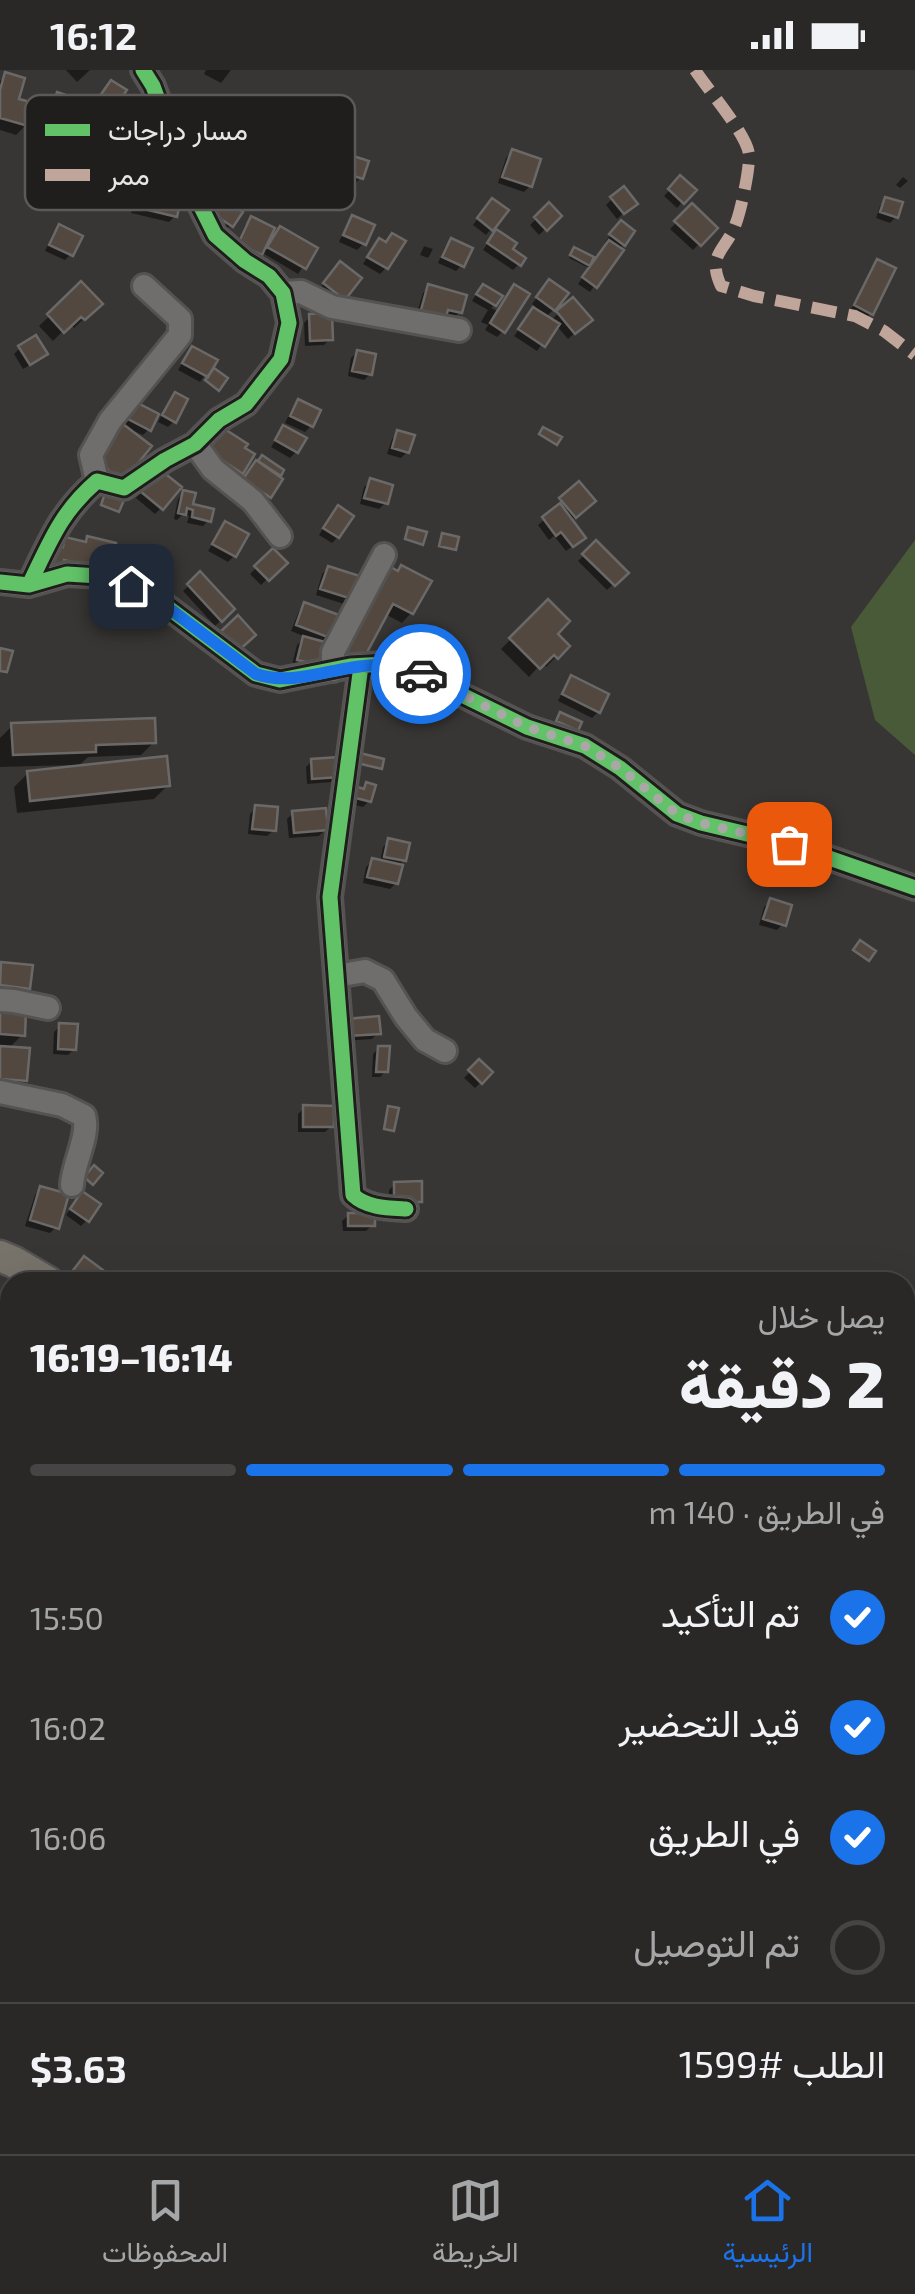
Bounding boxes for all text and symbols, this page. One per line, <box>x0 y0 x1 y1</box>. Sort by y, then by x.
text: 16:12 <box>50 12 137 58</box>
legend <box>25 95 355 210</box>
text: مسار دراجات <box>108 112 248 148</box>
text: ممر <box>107 157 150 193</box>
pin <box>89 544 174 629</box>
icon: home <box>104 559 159 614</box>
courier <box>371 624 471 724</box>
icon: car <box>394 647 449 702</box>
pin <box>747 802 832 887</box>
icon: bag <box>762 817 817 872</box>
text: يصل خلال <box>758 1296 885 1334</box>
text: 16:14–16:19 <box>30 1334 233 1380</box>
text: 2 دقيقة <box>679 1343 885 1421</box>
text: في الطريق · 140 m <box>649 1492 885 1530</box>
text: تم التأكيد <box>661 1589 800 1635</box>
icon: check <box>830 1590 885 1645</box>
text: 15:50 <box>30 1598 104 1636</box>
text: قيد التحضير <box>618 1699 800 1745</box>
icon: check <box>830 1700 885 1755</box>
text: 16:02 <box>30 1708 106 1746</box>
text: في الطريق <box>648 1809 800 1855</box>
icon: check <box>830 1810 885 1865</box>
text: 16:06 <box>30 1818 106 1856</box>
text: تم التوصيل <box>633 1919 800 1965</box>
text: الطلب #1599 <box>679 2040 885 2086</box>
text: $3.63 <box>30 2045 127 2091</box>
tab: المحفوظات <box>102 2173 228 2277</box>
tab: الخريطة <box>432 2173 519 2277</box>
tab: الرئيسية <box>723 2173 813 2277</box>

